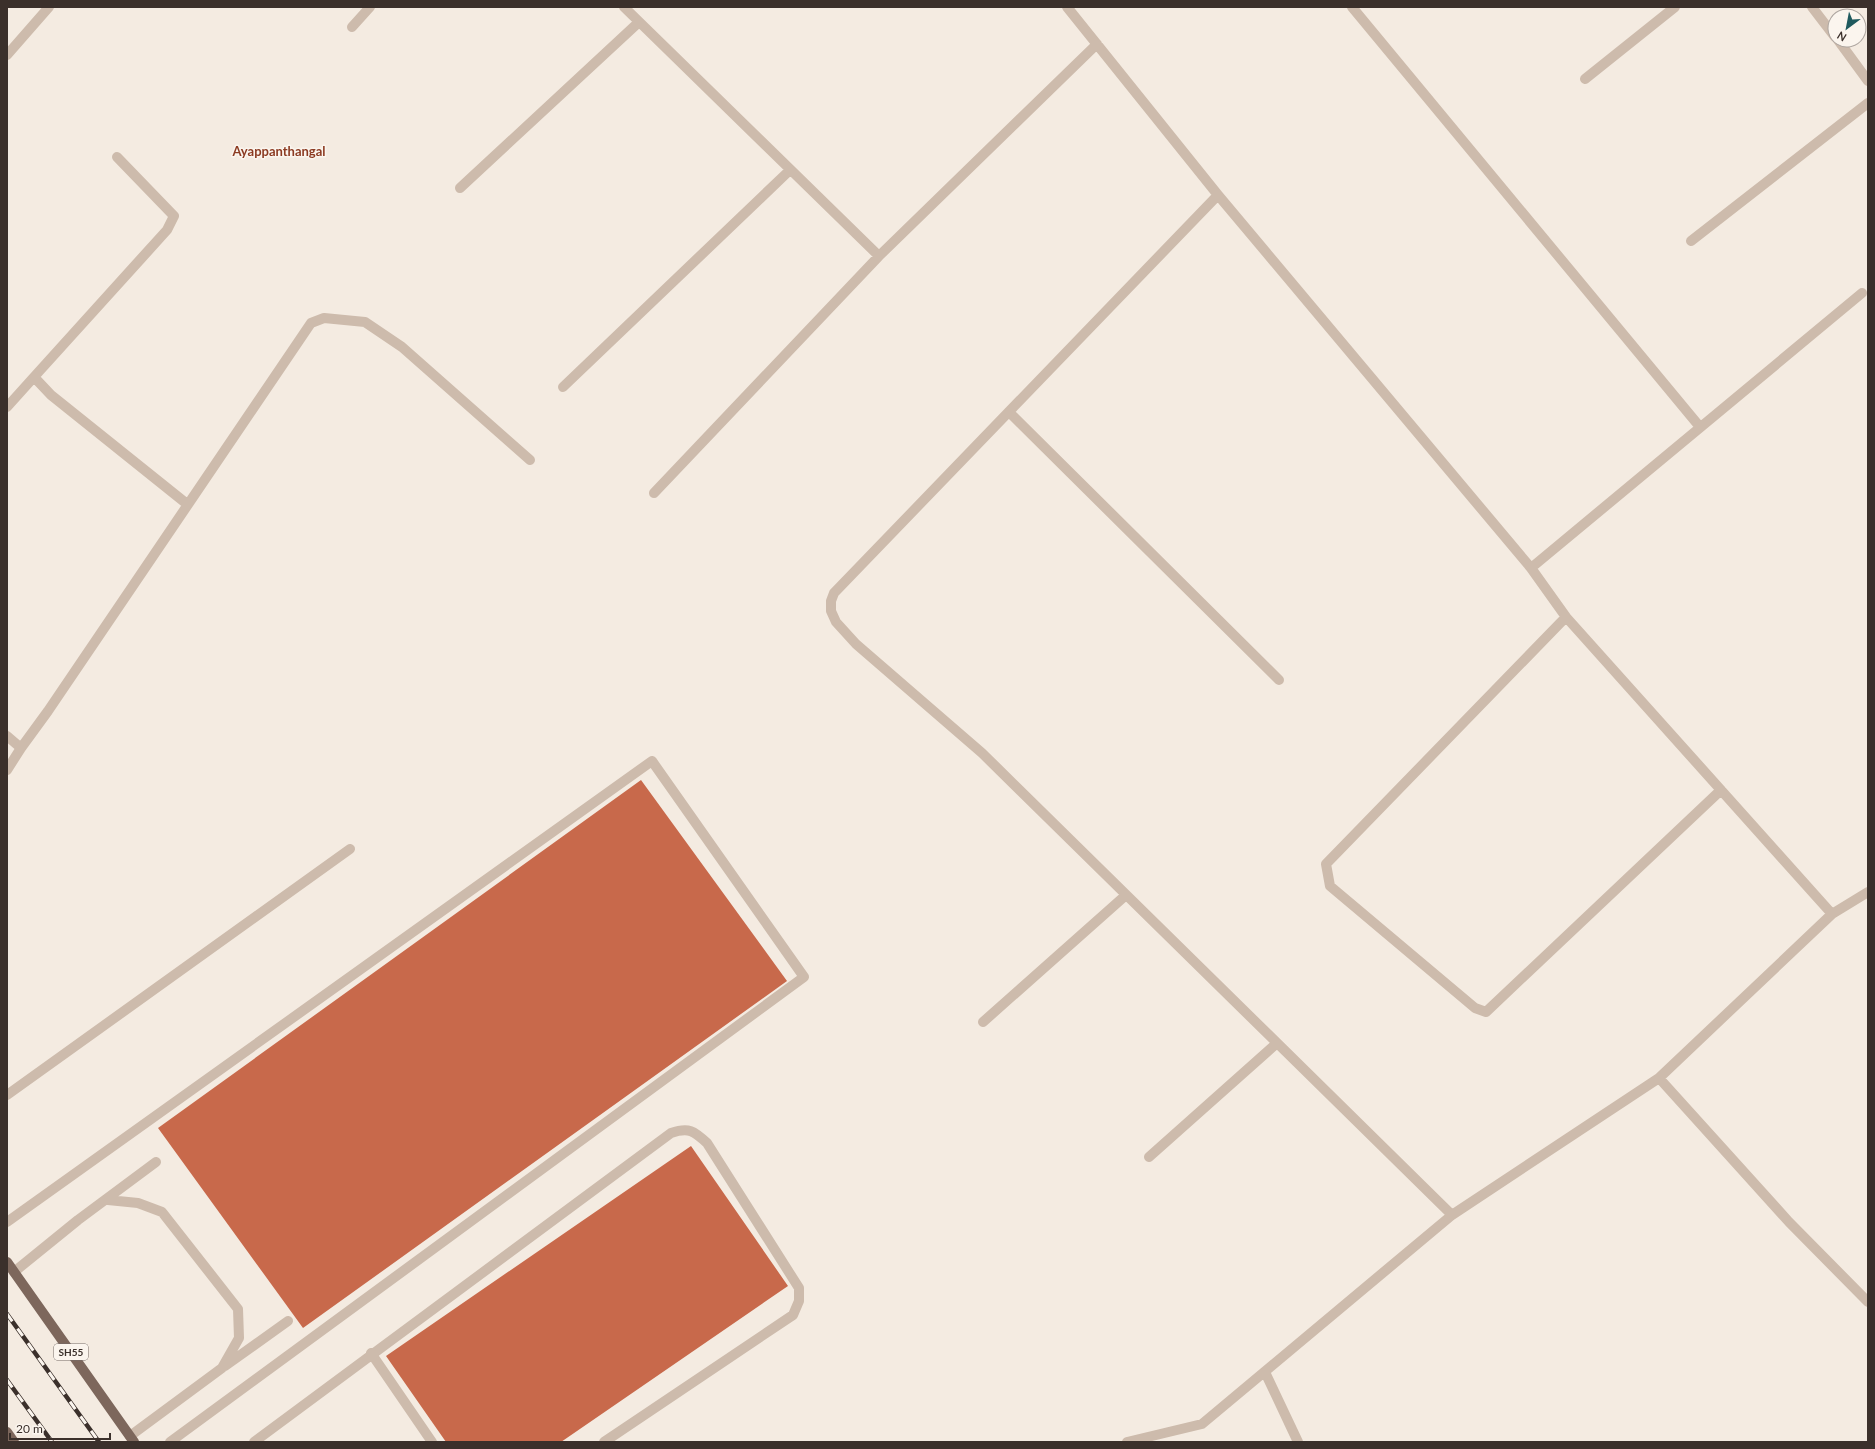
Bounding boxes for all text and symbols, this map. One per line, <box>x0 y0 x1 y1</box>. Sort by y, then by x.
north arrow <box>1827 8 1867 48</box>
text: N <box>1834 29 1848 45</box>
district label: Ayappanthangal <box>231 143 326 159</box>
road number: SH55 <box>54 1344 88 1360</box>
scale bar <box>10 1415 110 1441</box>
text: 20 m <box>16 1421 43 1436</box>

